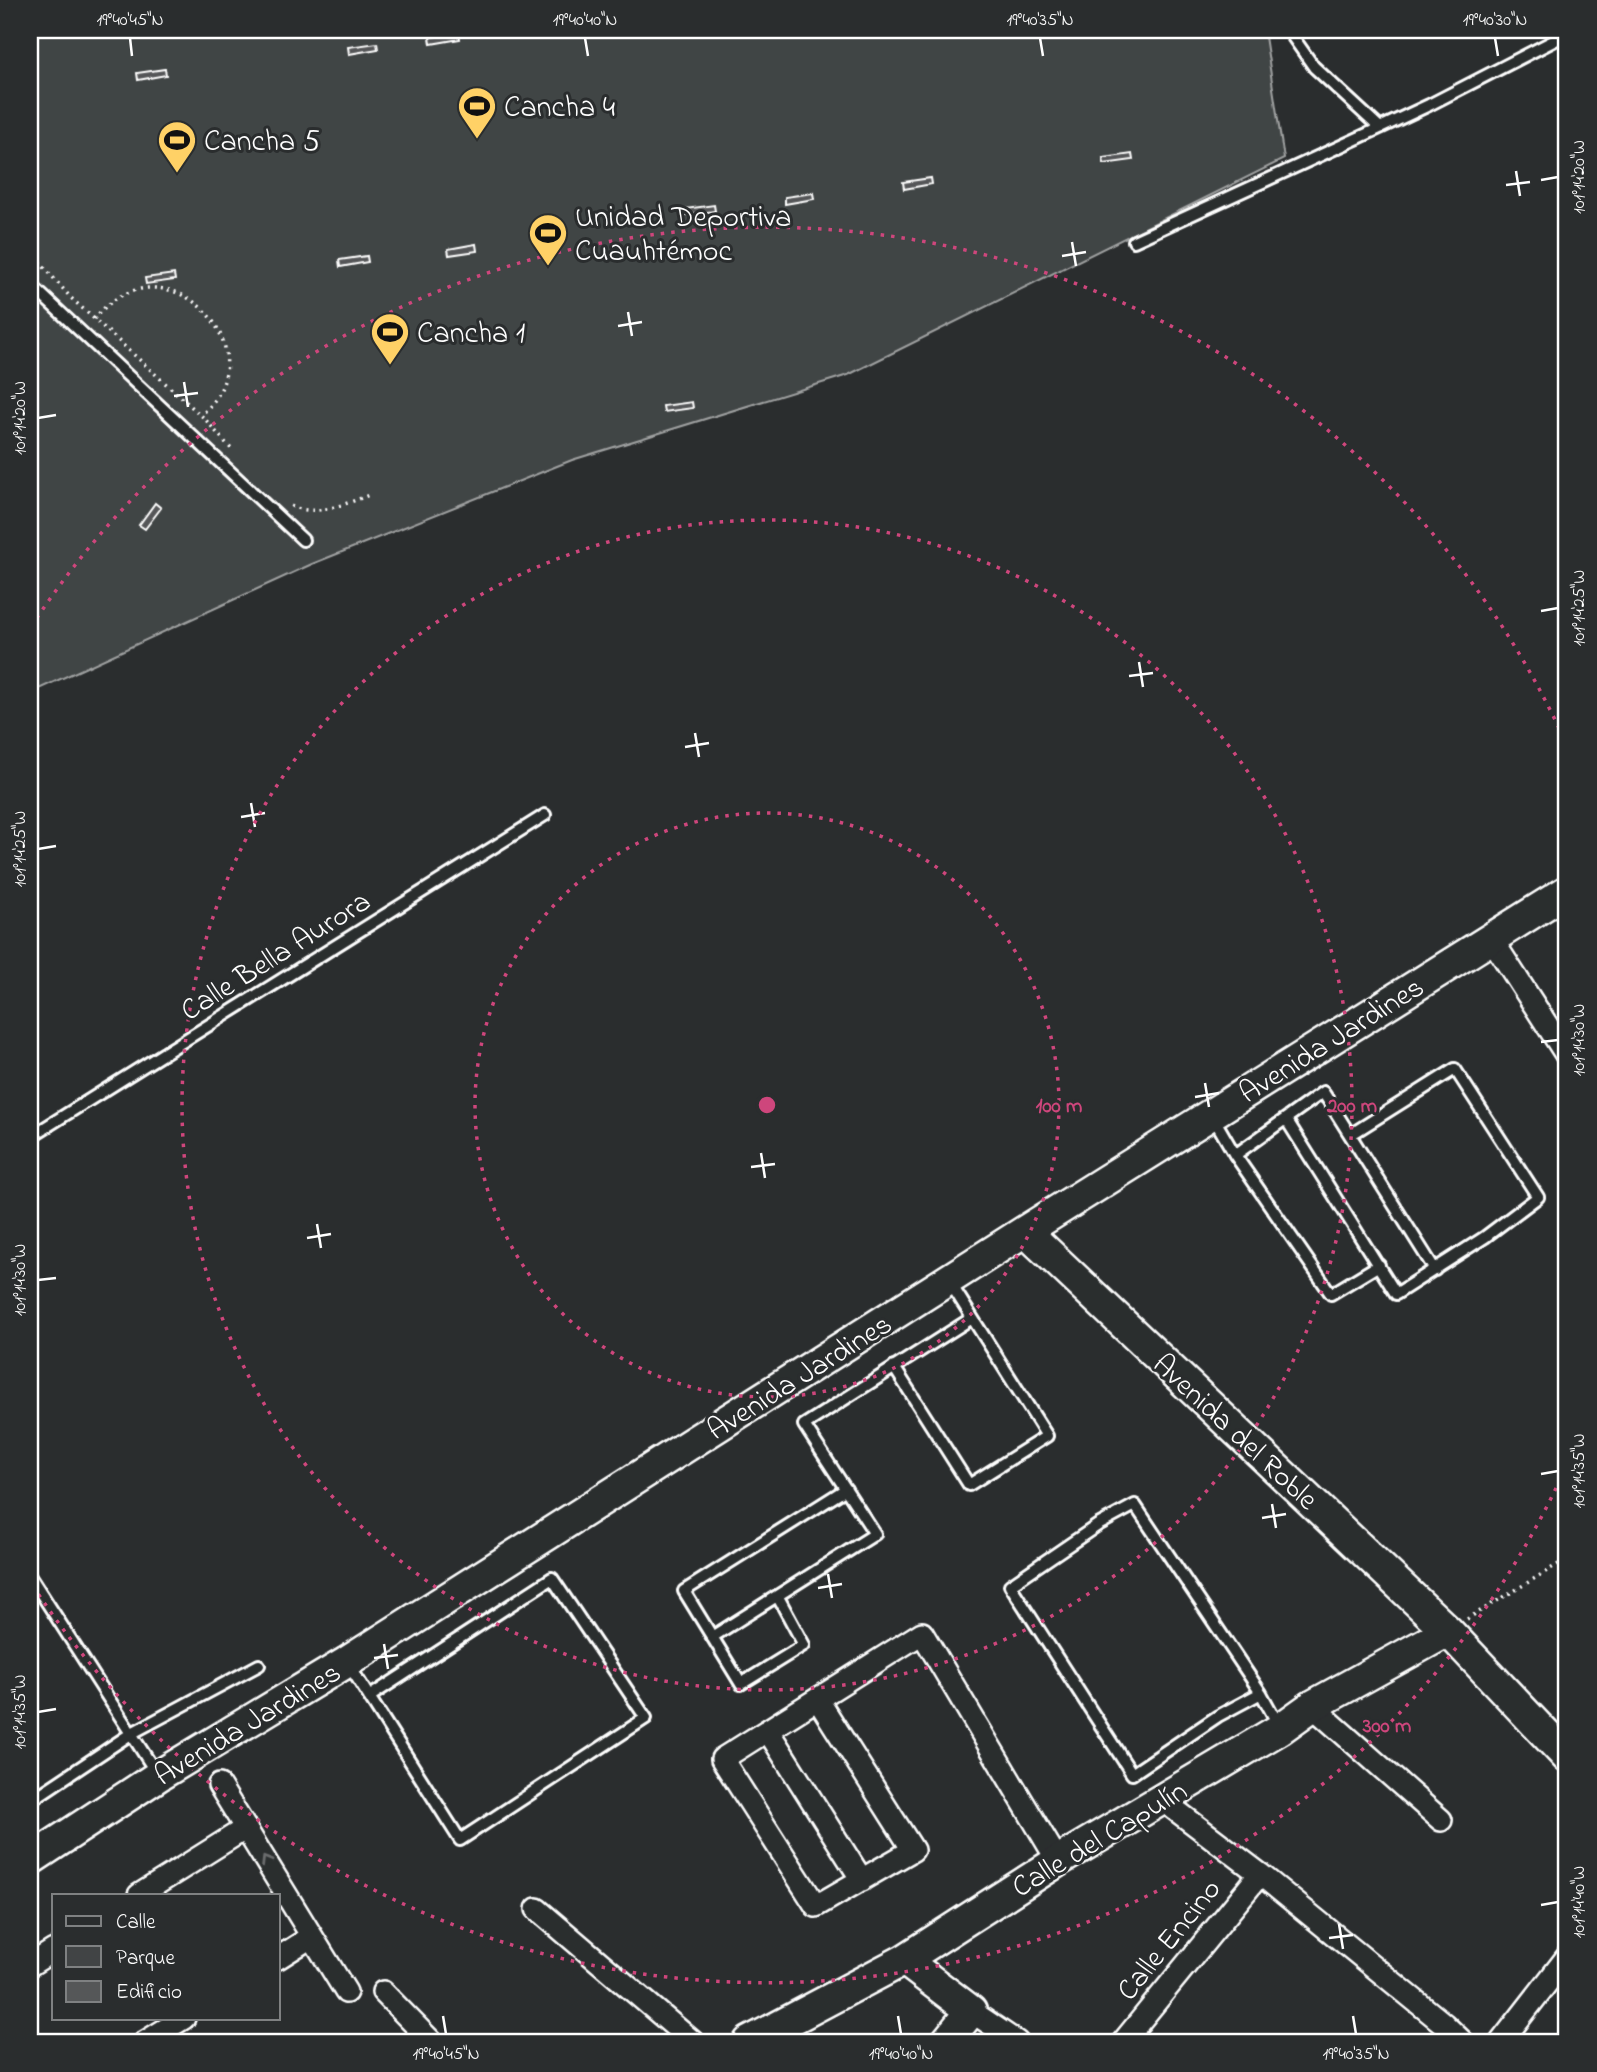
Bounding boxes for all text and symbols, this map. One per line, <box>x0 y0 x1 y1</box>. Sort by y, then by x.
text: 19°40'45"N <box>96 8 164 34</box>
text: 19°40'40"N <box>553 8 617 34</box>
text: 19°40'35"N <box>1006 8 1074 34</box>
text: 19°40'30"N <box>1463 8 1527 34</box>
sports icon: Cancha 4 <box>456 85 498 140</box>
place label: Cancha 4 <box>504 87 615 131</box>
sports icon: Cancha 5 <box>156 119 198 174</box>
place label: Cancha 5 <box>204 121 320 165</box>
text: 101°14'20"W <box>1567 140 1593 214</box>
place label: Unidad Deportiva Cuauhtémoc <box>575 197 792 275</box>
sports icon: Unidad Deportiva Cuauhtémoc <box>527 212 569 267</box>
sports icon: Cancha 1 <box>369 311 411 366</box>
place label: Cancha 1 <box>417 313 525 357</box>
text: 101°14'20"W <box>8 381 34 455</box>
text: 101°14'25"W <box>1567 570 1593 646</box>
text: 101°14'25"W <box>8 811 34 887</box>
street label: Calle Bella Aurora <box>173 881 380 1034</box>
street label: Avenida Jardines <box>1231 967 1434 1116</box>
text: 101°14'30"W <box>1567 1004 1593 1076</box>
text: 100 m <box>1036 1092 1082 1122</box>
text: 200 m <box>1326 1092 1377 1122</box>
centre of rings <box>755 1093 779 1117</box>
text: 101°14'30"W <box>8 1244 34 1316</box>
street label: Avenida Jardines <box>699 1304 902 1453</box>
street label: Avenida del Roble <box>1141 1345 1327 1522</box>
text: 101°14'35"W <box>1567 1433 1593 1508</box>
street label: Avenida Jardines <box>147 1652 350 1799</box>
text: 101°14'35"W <box>8 1674 34 1749</box>
text: 300 m <box>1362 1712 1411 1742</box>
street label: Calle del Capulín <box>1004 1771 1197 1910</box>
one-way arrow <box>261 1856 274 1869</box>
text: 101°14'40"W <box>1567 1866 1593 1938</box>
street label: Calle Encino <box>1107 1870 1233 2011</box>
legend <box>52 1894 280 2020</box>
text: Calle <box>116 1908 156 1938</box>
text: Parque <box>116 1944 175 1974</box>
text: Edificio <box>116 1978 182 2008</box>
text: 19°40'45"N <box>412 2042 480 2068</box>
text: 19°40'40"N <box>869 2042 933 2068</box>
text: 19°40'35"N <box>1322 2042 1390 2068</box>

